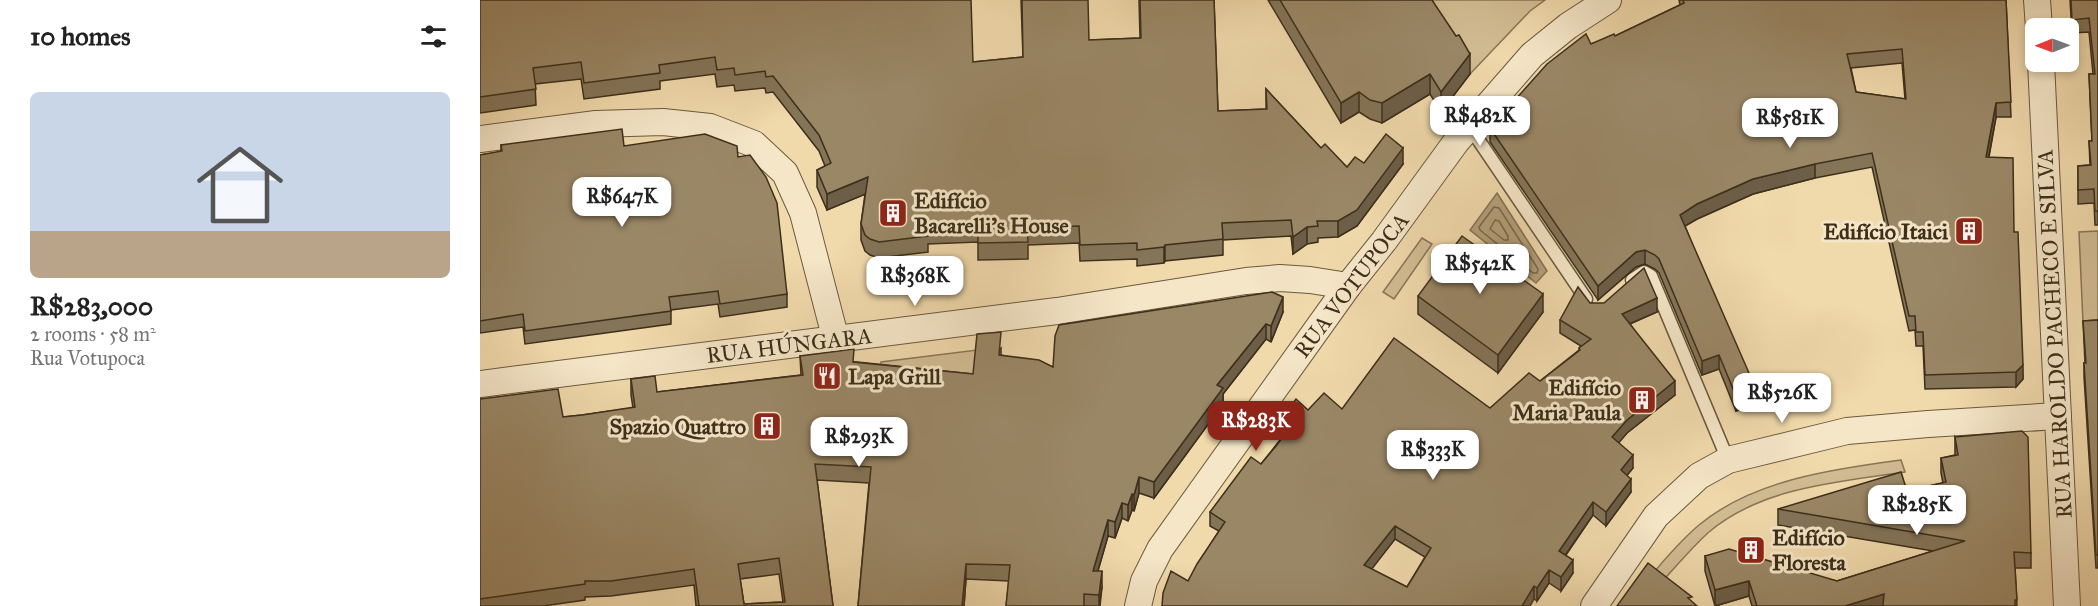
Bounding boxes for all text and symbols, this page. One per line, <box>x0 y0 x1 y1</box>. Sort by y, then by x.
north arrow <box>2025 18 2079 72</box>
map controls <box>2025 18 2079 72</box>
text: 10 homes <box>30 20 131 52</box>
icon: filters <box>417 20 450 53</box>
pin: R$482K <box>1431 96 1529 147</box>
pin: R$581K <box>1741 98 1839 149</box>
text: R$482K <box>1444 103 1516 127</box>
text: R$581K <box>1756 105 1824 129</box>
icon: home <box>186 131 294 239</box>
street label: RUA HAROLDO PACHECO E SILVA <box>2031 149 2078 519</box>
pin: R$647K <box>573 177 671 228</box>
text: R$647K <box>586 184 658 208</box>
place label: Edifício Bacarelli's House <box>914 187 1069 239</box>
building icon: Edifício Bacarelli's House <box>877 197 909 229</box>
street label: RUA VOTUPOCA <box>1288 207 1415 363</box>
building icon: Edifício Itaici <box>1953 215 1985 247</box>
place label: Edifício Itaici <box>1823 218 1949 245</box>
pin: R$542K <box>1431 244 1529 295</box>
text: R$542K <box>1445 251 1515 275</box>
pin: R$368K <box>866 256 964 307</box>
text: R$368K <box>880 263 950 287</box>
text: R$283,000 <box>30 290 153 322</box>
text: 2 rooms · 58 m² <box>30 322 156 346</box>
street label: RUA HÚNGARA <box>705 322 874 369</box>
text: Rua Votupoca <box>30 346 145 370</box>
restaurant icon: Lapa Grill <box>811 360 843 392</box>
place label: Lapa Grill <box>848 363 942 390</box>
pin: R$526K <box>1733 373 1831 424</box>
place label: Edifício Maria Paula <box>1512 374 1622 426</box>
text: R$526K <box>1747 380 1817 404</box>
building icon: Edifício Maria Paula <box>1626 384 1658 416</box>
pin: R$283K <box>1207 401 1305 452</box>
text: R$283K <box>1222 408 1290 432</box>
building icon: Spazio Quattro <box>751 410 783 442</box>
place label: Spazio Quattro <box>609 413 746 440</box>
pin: R$293K <box>810 417 908 468</box>
text: R$293K <box>825 424 893 448</box>
pin: R$333K <box>1384 430 1482 481</box>
text: R$333K <box>1401 437 1465 461</box>
pin: R$285K <box>1868 485 1966 536</box>
text: R$285K <box>1882 492 1952 516</box>
place label: Edifício Floresta <box>1772 524 1846 576</box>
building icon: Edifício Floresta <box>1735 534 1767 566</box>

